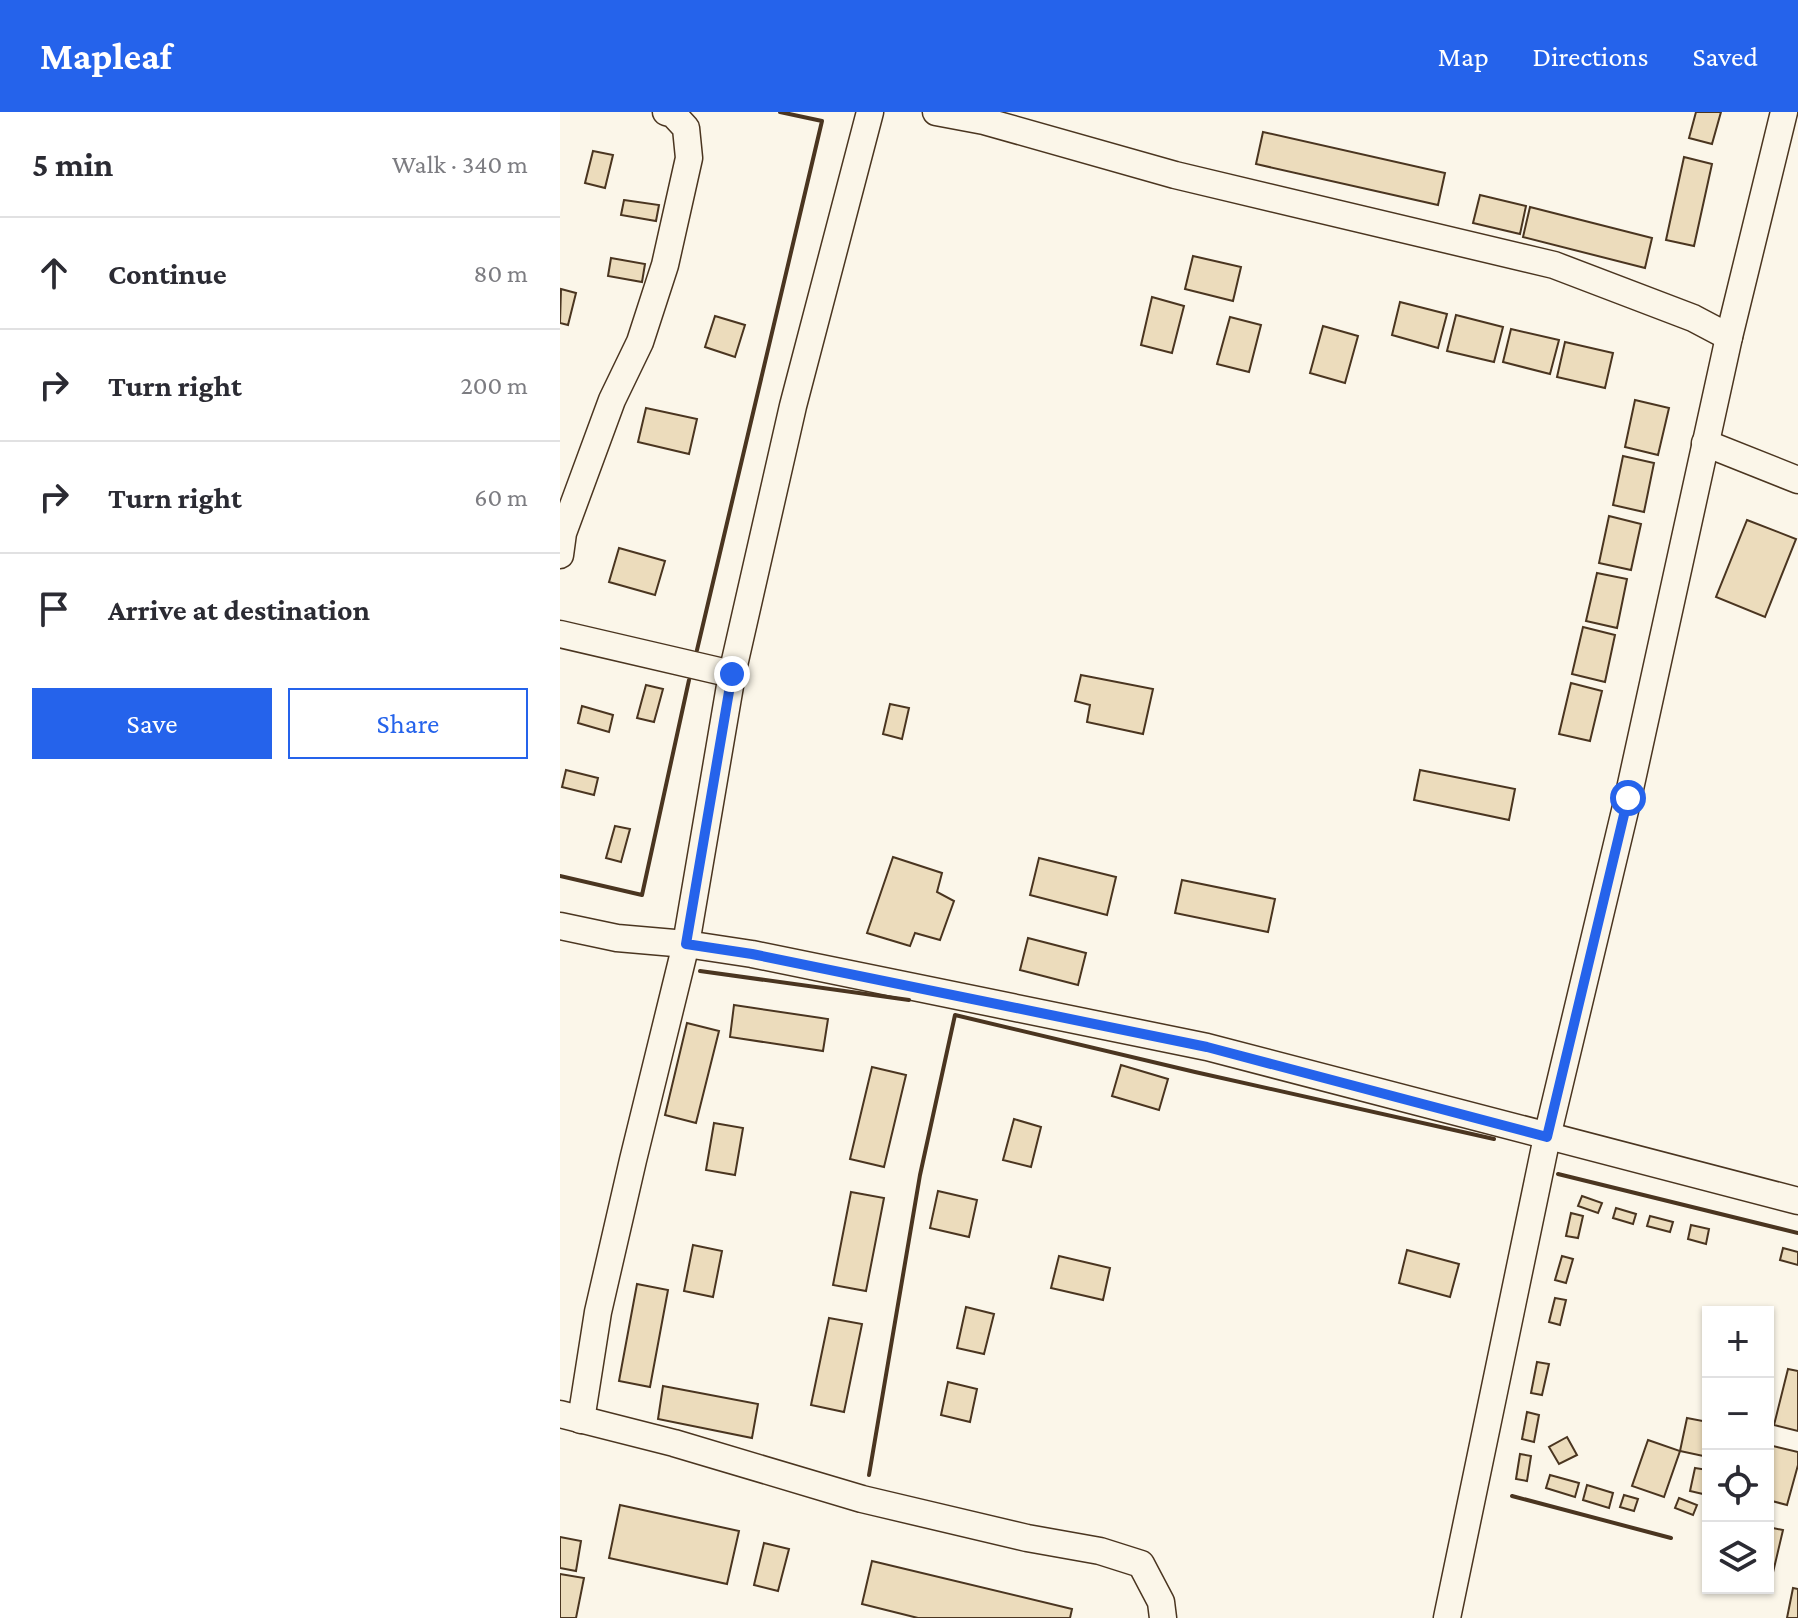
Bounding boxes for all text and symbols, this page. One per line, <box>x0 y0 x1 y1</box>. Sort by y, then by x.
text: Mapleaf <box>40 35 172 77</box>
text: Map <box>1438 41 1489 72</box>
text: Directions <box>1533 41 1648 72</box>
text: Saved <box>1692 41 1758 72</box>
text: 5 min <box>32 146 113 183</box>
text: Walk · 340 m <box>392 150 528 179</box>
icon: ahead <box>32 251 76 295</box>
text: Continue <box>108 257 227 290</box>
text: 80 m <box>474 259 528 288</box>
icon: right <box>32 363 76 407</box>
text: Turn right <box>108 369 242 402</box>
text: 200 m <box>460 371 528 400</box>
icon: right <box>32 475 76 519</box>
text: Turn right <box>108 481 242 514</box>
text: 60 m <box>474 483 528 512</box>
icon: arrive <box>32 587 76 631</box>
text: Arrive at destination <box>108 593 370 626</box>
route end <box>714 656 750 692</box>
button: Save <box>32 688 272 759</box>
button: Share <box>288 688 528 759</box>
route start <box>1610 780 1646 816</box>
map controls <box>1702 1306 1774 1594</box>
button: + <box>1702 1306 1774 1378</box>
button: − <box>1702 1378 1774 1450</box>
button: locate <box>1702 1450 1774 1522</box>
button: layers <box>1702 1522 1774 1594</box>

